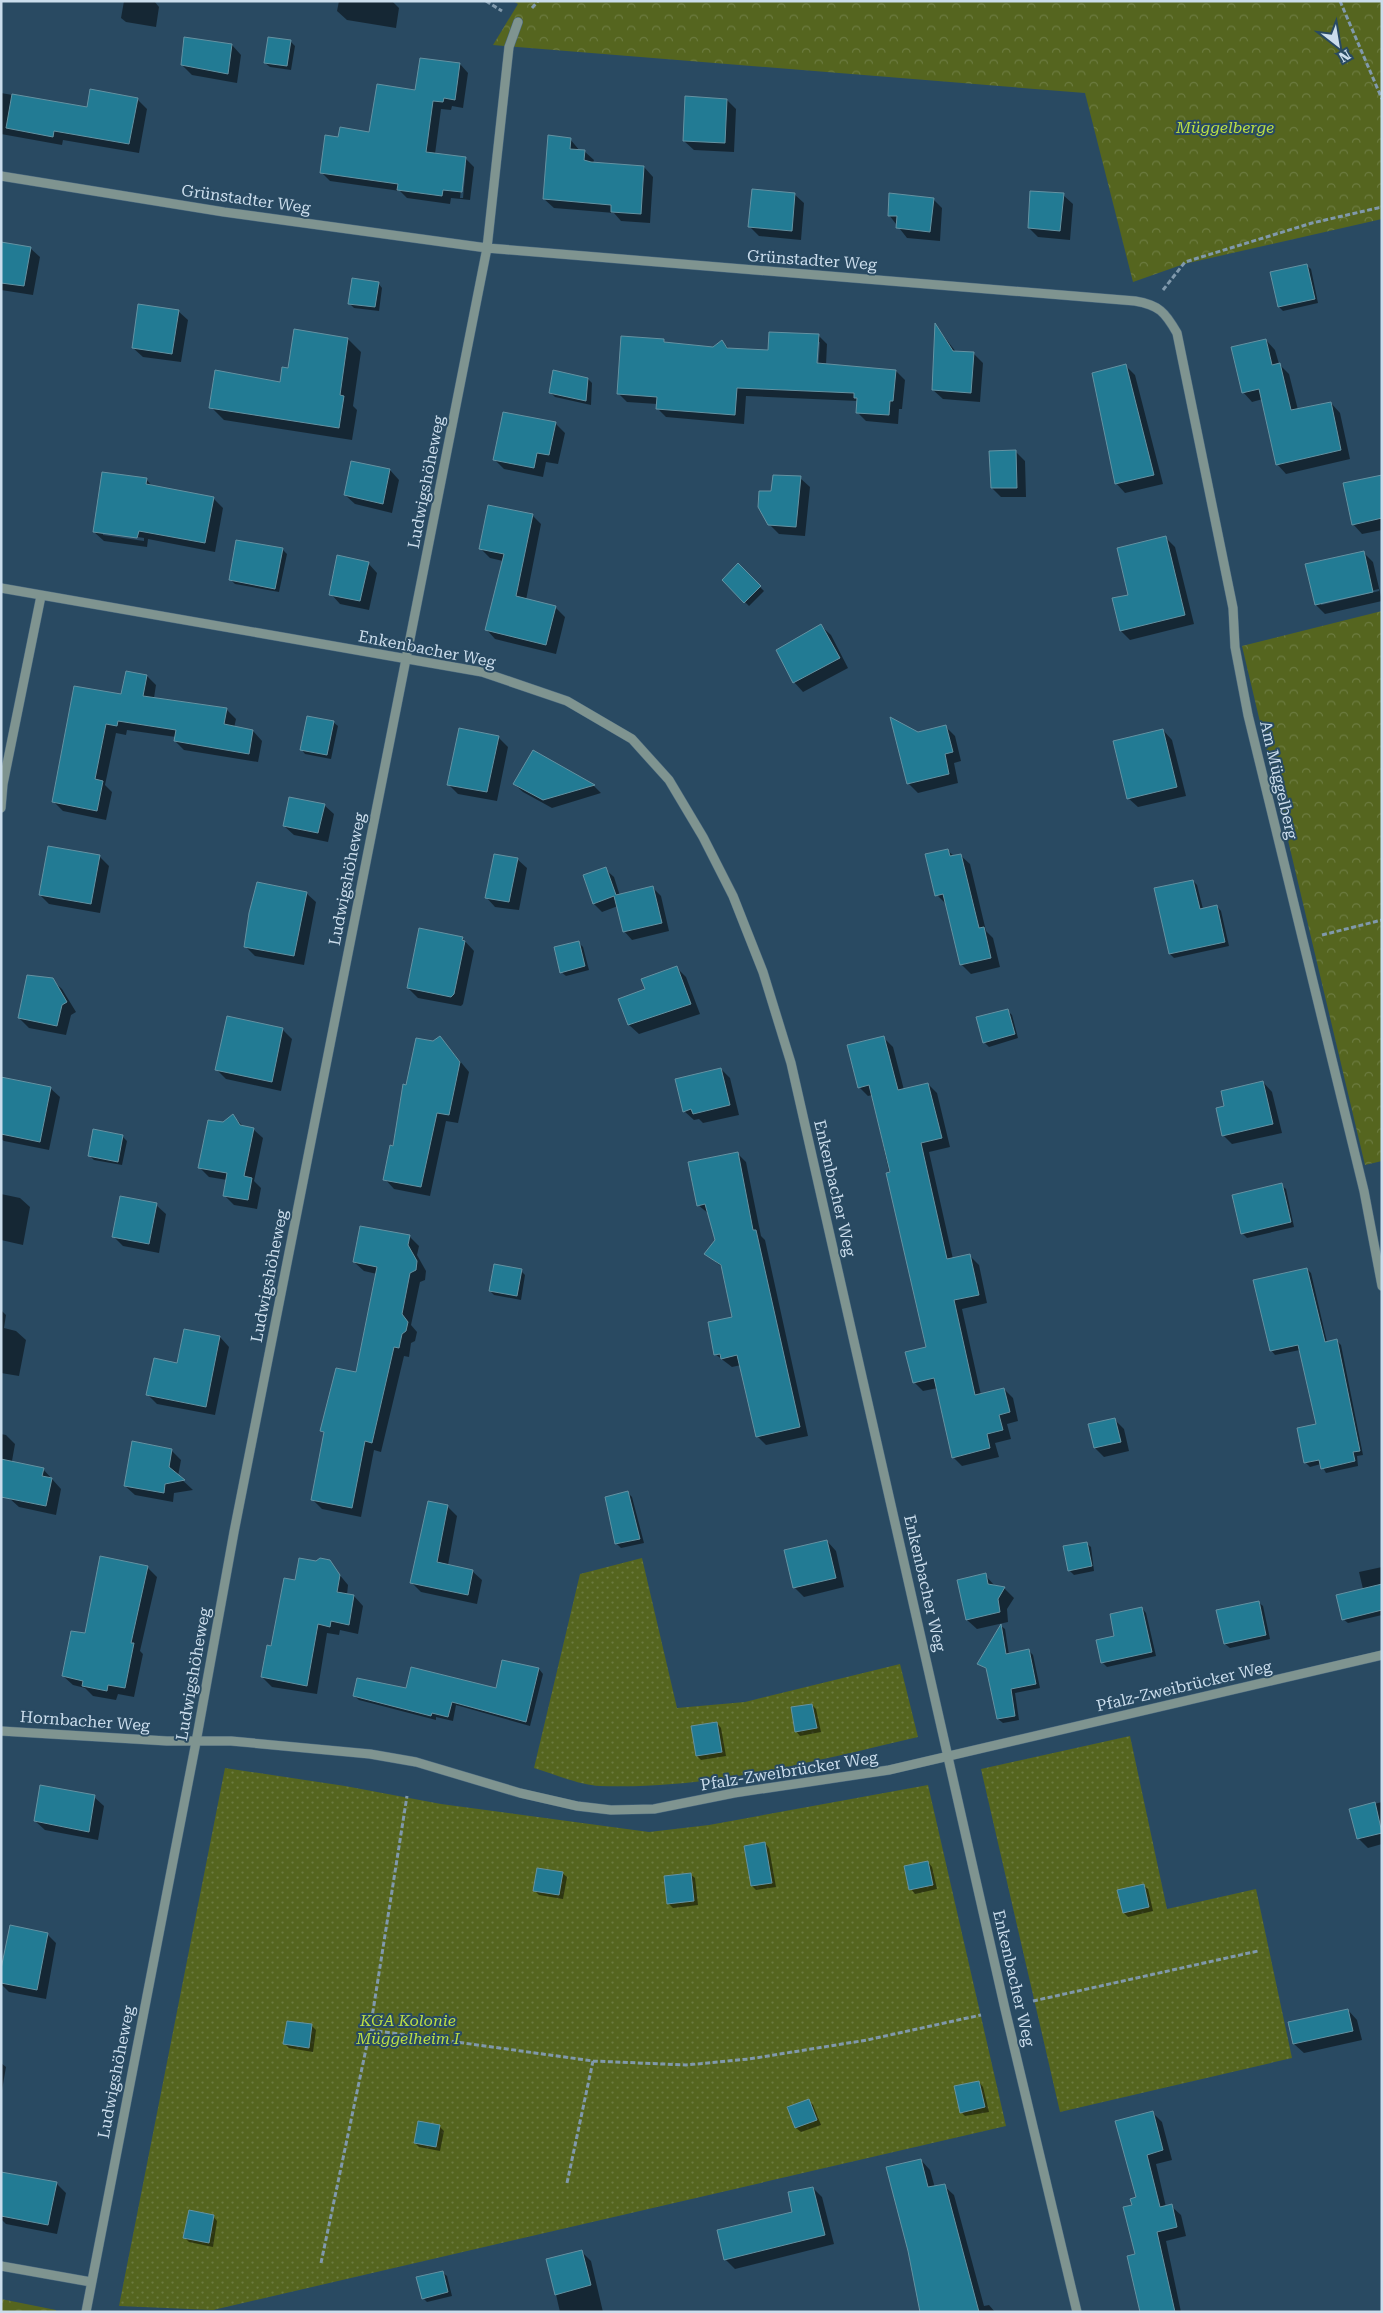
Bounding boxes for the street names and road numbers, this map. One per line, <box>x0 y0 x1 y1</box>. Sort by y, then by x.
street label: Grünstadter Weg <box>180 181 313 218</box>
street label: Grünstadter Weg <box>746 246 879 274</box>
street label: Ludwigshöheweg <box>404 413 448 550</box>
street label: Enkenbacher Weg <box>357 626 498 672</box>
street label: Am Müggelberg <box>1256 719 1302 842</box>
street label: Ludwigshöheweg <box>325 810 369 947</box>
street label: Enkenbacher Weg <box>810 1118 860 1259</box>
street label: Ludwigshöheweg <box>247 1207 291 1344</box>
street label: Enkenbacher Weg <box>900 1513 950 1654</box>
street label: Ludwigshöheweg <box>172 1605 214 1742</box>
street label: Pfalz-Zweibrücker Weg <box>1094 1656 1274 1715</box>
street label: Hornbacher Weg <box>19 1707 152 1735</box>
street label: Pfalz-Zweibrücker Weg <box>699 1747 880 1794</box>
street label: Enkenbacher Weg <box>989 1908 1039 2049</box>
street label: Ludwigshöheweg <box>94 2003 138 2140</box>

